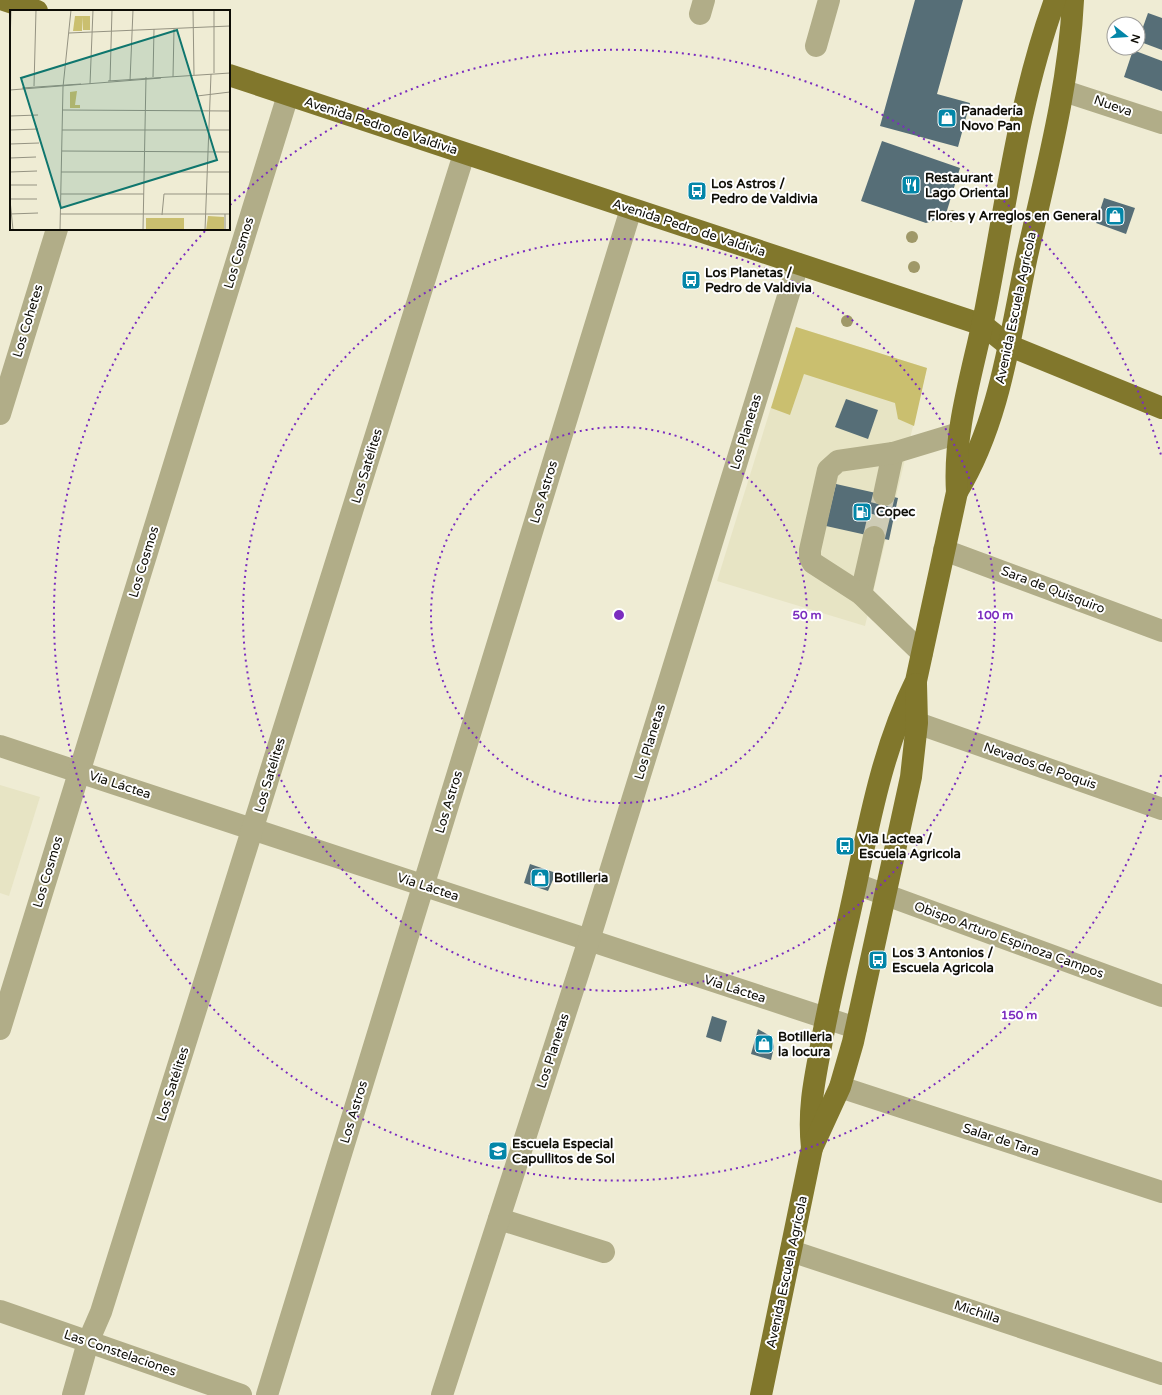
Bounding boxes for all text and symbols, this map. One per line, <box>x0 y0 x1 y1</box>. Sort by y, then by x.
inset map <box>10 10 230 230</box>
north arrow <box>1106 16 1146 56</box>
text: N <box>1128 33 1143 45</box>
street label: Nueva <box>1092 92 1134 120</box>
street label: Avenida Pedro de Valdivia <box>302 94 460 158</box>
place label: Panadería Novo Pan <box>961 103 1023 134</box>
shop icon: Panadería Novo Pan <box>936 107 958 129</box>
place label: Restaurant Lago Oriental <box>925 170 1009 201</box>
restaurant icon: Restaurant Lago Oriental <box>900 174 922 196</box>
place label: Los Astros / Pedro de Valdivia <box>711 176 818 207</box>
bus stop icon: Los Astros / Pedro de Valdivia <box>686 180 708 202</box>
street label: Avenida Pedro de Valdivia <box>610 196 768 260</box>
shop icon: Flores y Arreglos en General <box>1104 205 1126 227</box>
place label: Flores y Arreglos en General <box>928 208 1101 224</box>
street label: Los Cosmos <box>221 215 257 291</box>
street label: Avenida Escuela Agrícola <box>992 230 1040 386</box>
place label: Los Planetas / Pedro de Valdivia <box>705 265 812 296</box>
bus stop icon: Los Planetas / Pedro de Valdivia <box>680 269 702 291</box>
street label: Los Cohetes <box>9 283 47 359</box>
street label: Los Planetas <box>727 392 765 472</box>
street label: Los Satélites <box>348 427 386 505</box>
street label: Los Astros <box>527 459 561 525</box>
fuel station icon: Copec <box>851 501 873 523</box>
place label: Copec <box>876 504 915 520</box>
street label: Los Cosmos <box>126 524 162 600</box>
street label: Sara de Quisquiro <box>999 563 1107 617</box>
centre of rings <box>612 608 626 622</box>
text: 50 m <box>792 608 822 622</box>
text: 100 m <box>977 608 1013 622</box>
street label: Los Planetas <box>631 702 669 782</box>
street label: Los Satélites <box>251 736 289 814</box>
street label: Nevados de Poquis <box>981 739 1099 793</box>
street label: Vía Láctea <box>87 767 153 803</box>
street label: Los Astros <box>432 769 466 835</box>
place label: Via Lactea / Escuela Agricola <box>859 831 961 862</box>
street label: Los Cosmos <box>30 834 66 910</box>
bus stop icon: Via Lactea / Escuela Agricola <box>834 835 856 857</box>
shop icon: Botilleria <box>529 867 551 889</box>
street label: Vía Láctea <box>395 869 461 905</box>
place label: Botilleria <box>554 870 608 886</box>
street label: Obispo Arturo Espinoza Campos <box>912 898 1106 982</box>
place label: Los 3 Antonios / Escuela Agricola <box>892 945 994 976</box>
bus stop icon: Los 3 Antonios / Escuela Agricola <box>867 949 889 971</box>
street label: Vía Láctea <box>702 971 768 1007</box>
text: 150 m <box>1001 1008 1037 1022</box>
street label: Los Planetas <box>533 1011 573 1091</box>
place label: Botilleria la locura <box>778 1029 832 1060</box>
shop icon: Botilleria la locura <box>753 1033 775 1055</box>
street label: Los Satélites <box>153 1045 193 1123</box>
street label: Los Astros <box>337 1079 371 1145</box>
street label: Salar de Tara <box>961 1120 1041 1160</box>
place label: Escuela Especial Capullitos de Sol <box>512 1136 615 1167</box>
school or university icon: Escuela Especial Capullitos de Sol <box>487 1140 509 1162</box>
street label: Avenida Escuela Agrícola <box>763 1194 811 1350</box>
street label: Michilla <box>952 1297 1002 1327</box>
street label: Las Constelaciones <box>62 1326 178 1380</box>

